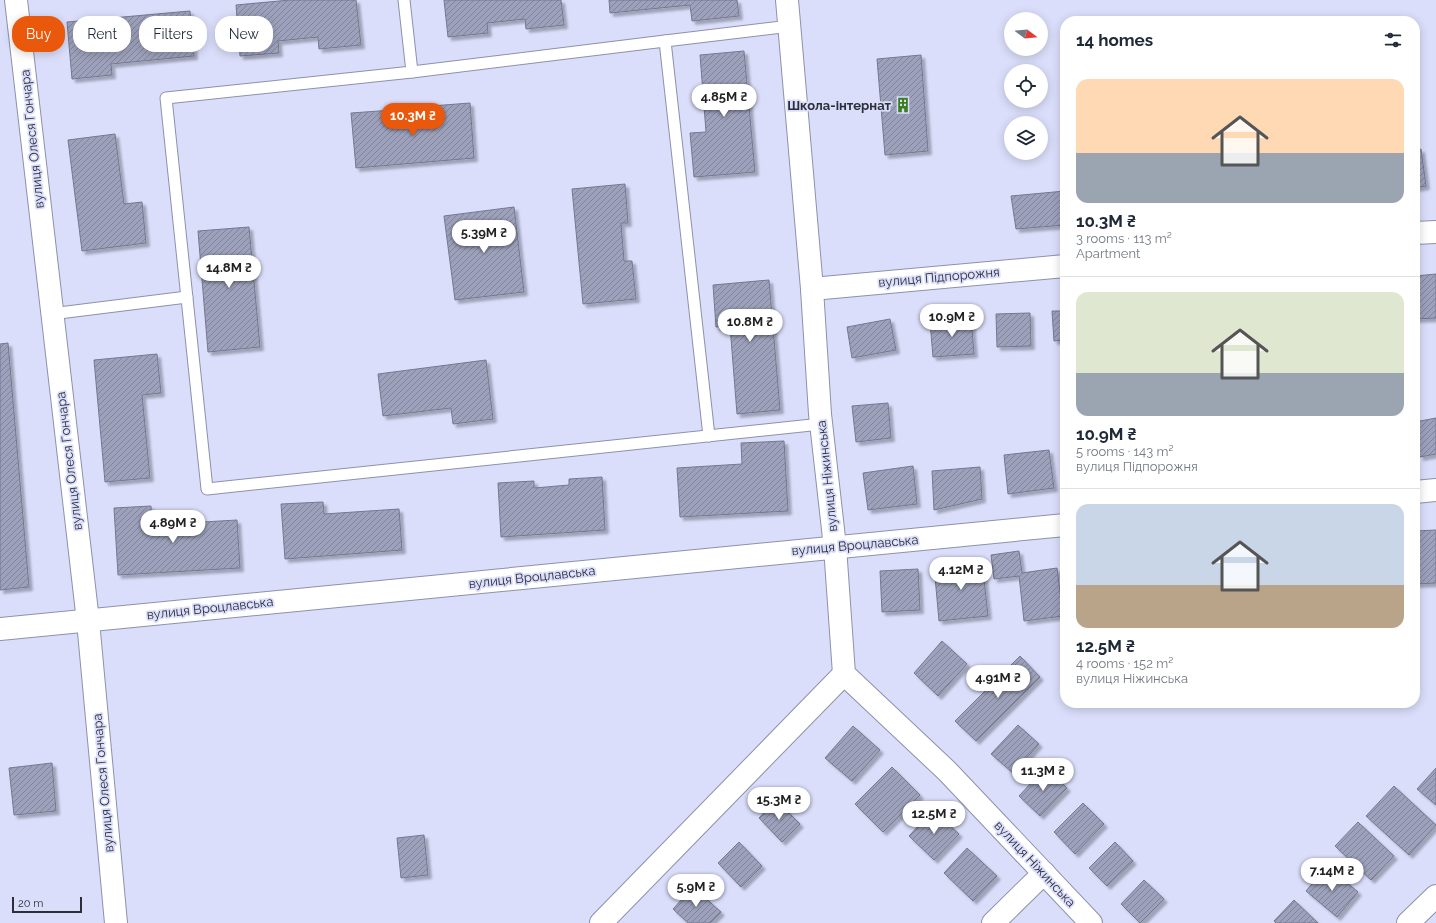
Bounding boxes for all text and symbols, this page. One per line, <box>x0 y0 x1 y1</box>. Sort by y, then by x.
north arrow <box>1004 12 1048 56</box>
map controls <box>1004 12 1048 160</box>
chip: Buy <box>12 16 65 52</box>
chip: Rent <box>73 16 131 52</box>
chip: Filters <box>139 16 207 52</box>
chip: New <box>215 16 273 52</box>
icon: filters <box>1382 29 1404 51</box>
text: 14 homes <box>1076 30 1153 50</box>
button: locate <box>1004 64 1048 108</box>
street label: вулиця Олеся Гончара <box>17 69 47 209</box>
pin: 4.85M ₴ <box>687 84 761 118</box>
text: 4.85M ₴ <box>701 89 747 104</box>
building icon: Школа-інтернат <box>894 96 912 114</box>
place label: Школа-інтернат <box>787 98 892 113</box>
pin: 10.3M ₴ <box>376 103 450 137</box>
icon: home <box>1204 105 1276 177</box>
text: 10.3M ₴ <box>390 108 436 123</box>
button: layers <box>1004 116 1048 160</box>
text: 10.3M ₴ <box>1076 211 1136 231</box>
pin: 5.39M ₴ <box>447 220 521 254</box>
text: 5.39M ₴ <box>461 225 507 240</box>
text: 3 rooms · 113 m² <box>1076 231 1172 246</box>
text: Apartment <box>1076 246 1140 261</box>
pin: 14.8M ₴ <box>192 255 266 289</box>
text: 14.8M ₴ <box>206 260 252 275</box>
street label: вулиця Підпорожня <box>878 264 1000 290</box>
pin: 10.9M ₴ <box>915 304 989 338</box>
pin: 10.8M ₴ <box>713 309 787 343</box>
text: 10.9M ₴ <box>929 309 975 324</box>
text: 10.8M ₴ <box>727 314 773 329</box>
icon: home <box>1204 318 1276 390</box>
street label: вулиця Олеся Гончара <box>53 391 85 531</box>
street label: вулиця Ніжинська <box>814 420 840 532</box>
text: 10.9M ₴ <box>1076 424 1137 444</box>
text: 5 rooms · 143 m² <box>1076 444 1173 459</box>
text: вулиця Підпорожня <box>1076 459 1198 474</box>
pin: 4.89M ₴ <box>136 510 210 544</box>
text: 4.89M ₴ <box>149 515 197 530</box>
icon: home <box>1204 530 1276 602</box>
street label: вулиця Вроцлавська <box>791 532 919 558</box>
pin: 4.12M ₴ <box>924 557 998 591</box>
text: 4.12M ₴ <box>938 562 984 577</box>
street label: вулиця Вроцлавська <box>468 563 596 591</box>
street label: вулиця Вроцлавська <box>146 594 274 622</box>
text: 12.5M ₴ <box>1076 636 1135 656</box>
text: 4 rooms · 152 m² <box>1076 656 1173 671</box>
pin: 4.91M ₴ <box>961 665 1035 699</box>
text: 4.91M ₴ <box>975 670 1021 685</box>
text: вулиця Ніжинська <box>1076 671 1188 686</box>
street label: вулиця Олеся Гончара <box>89 713 117 853</box>
pin: 11.3M ₴ <box>1006 758 1080 792</box>
text: 11.3M ₴ <box>1021 763 1065 778</box>
pin: 15.3M ₴ <box>742 787 816 821</box>
text: 15.3M ₴ <box>756 792 802 807</box>
pin: 12.5M ₴ <box>897 801 971 835</box>
text: 12.5M ₴ <box>911 806 957 821</box>
street label: вулиця Ніжинська <box>991 818 1079 910</box>
pin: 7.14M ₴ <box>1295 858 1369 892</box>
text: 7.14M ₴ <box>1310 863 1354 878</box>
pin: 5.9M ₴ <box>663 874 729 908</box>
text: 5.9M ₴ <box>676 879 716 894</box>
scale bar <box>12 895 82 914</box>
text: 20 m <box>18 897 43 910</box>

